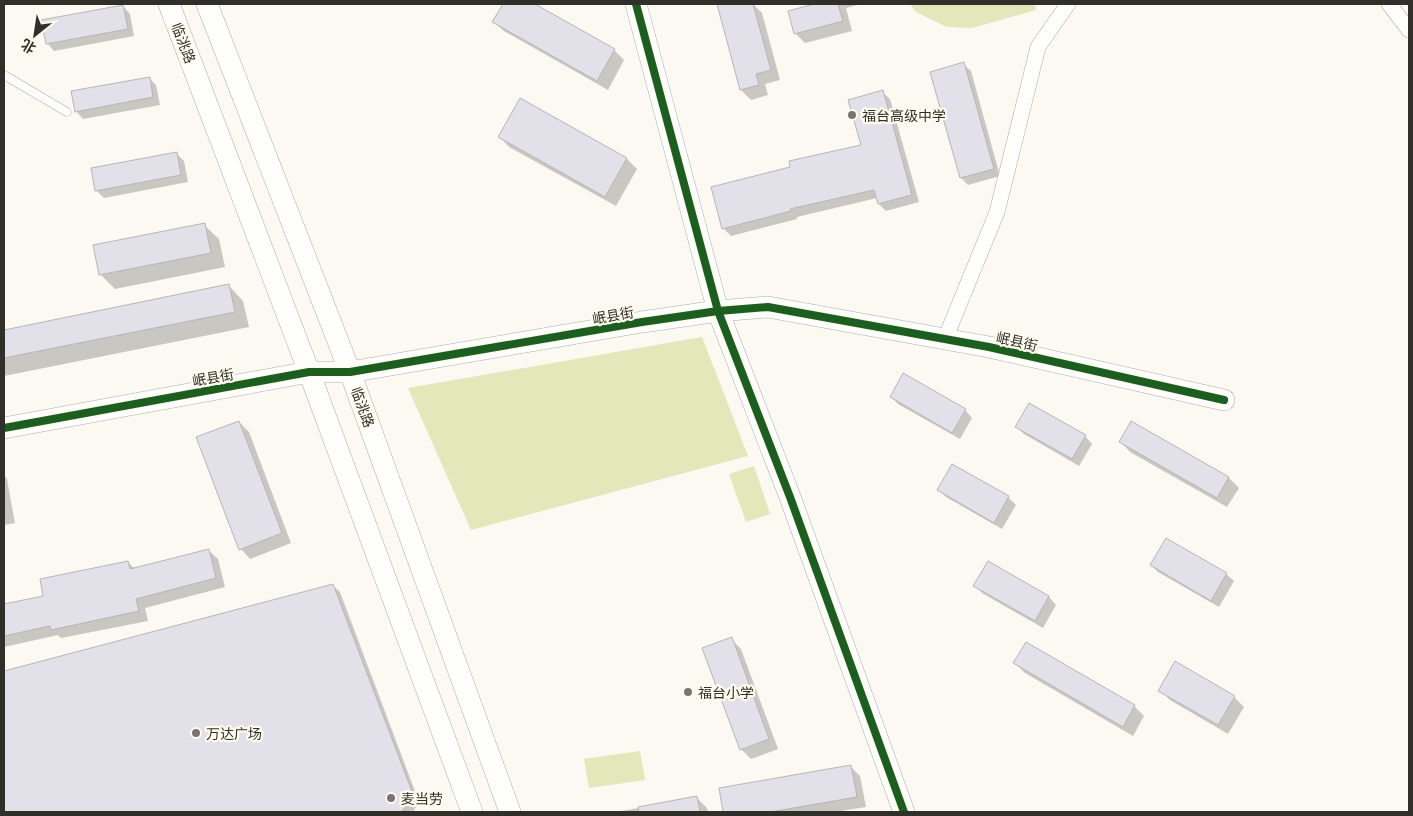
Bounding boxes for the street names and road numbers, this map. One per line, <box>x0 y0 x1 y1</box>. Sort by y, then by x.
street label: 临洮路 <box>168 20 200 66</box>
street label: 岷县街 <box>591 302 635 328</box>
street label: 岷县街 <box>994 327 1040 355</box>
street label: 岷县街 <box>191 364 235 390</box>
street label: 临洮路 <box>347 384 379 430</box>

